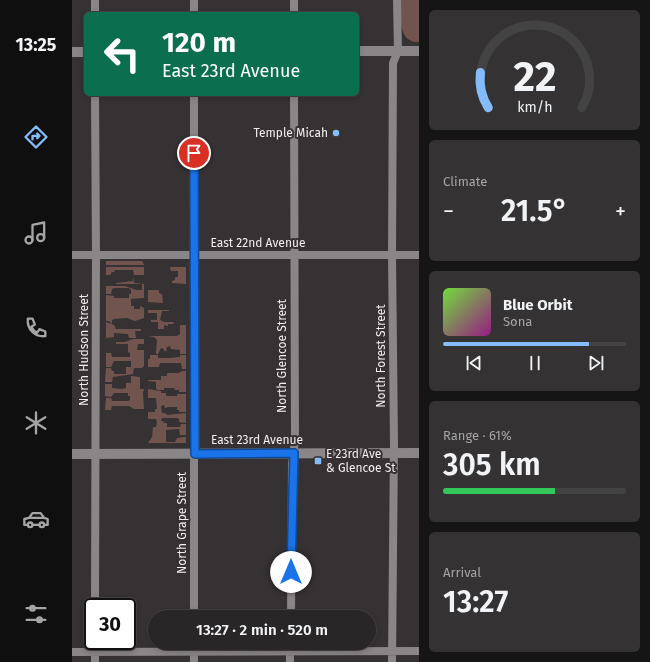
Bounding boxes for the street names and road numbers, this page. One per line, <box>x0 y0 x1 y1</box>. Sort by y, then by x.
street label: East 22nd Avenue <box>211 236 305 250</box>
street label: North Hudson Street <box>77 293 91 406</box>
street label: North Glencoe Street <box>275 298 289 413</box>
street label: North Forest Street <box>374 304 388 408</box>
street label: East 23rd Avenue <box>211 433 303 447</box>
street label: North Grape Street <box>175 471 189 574</box>

